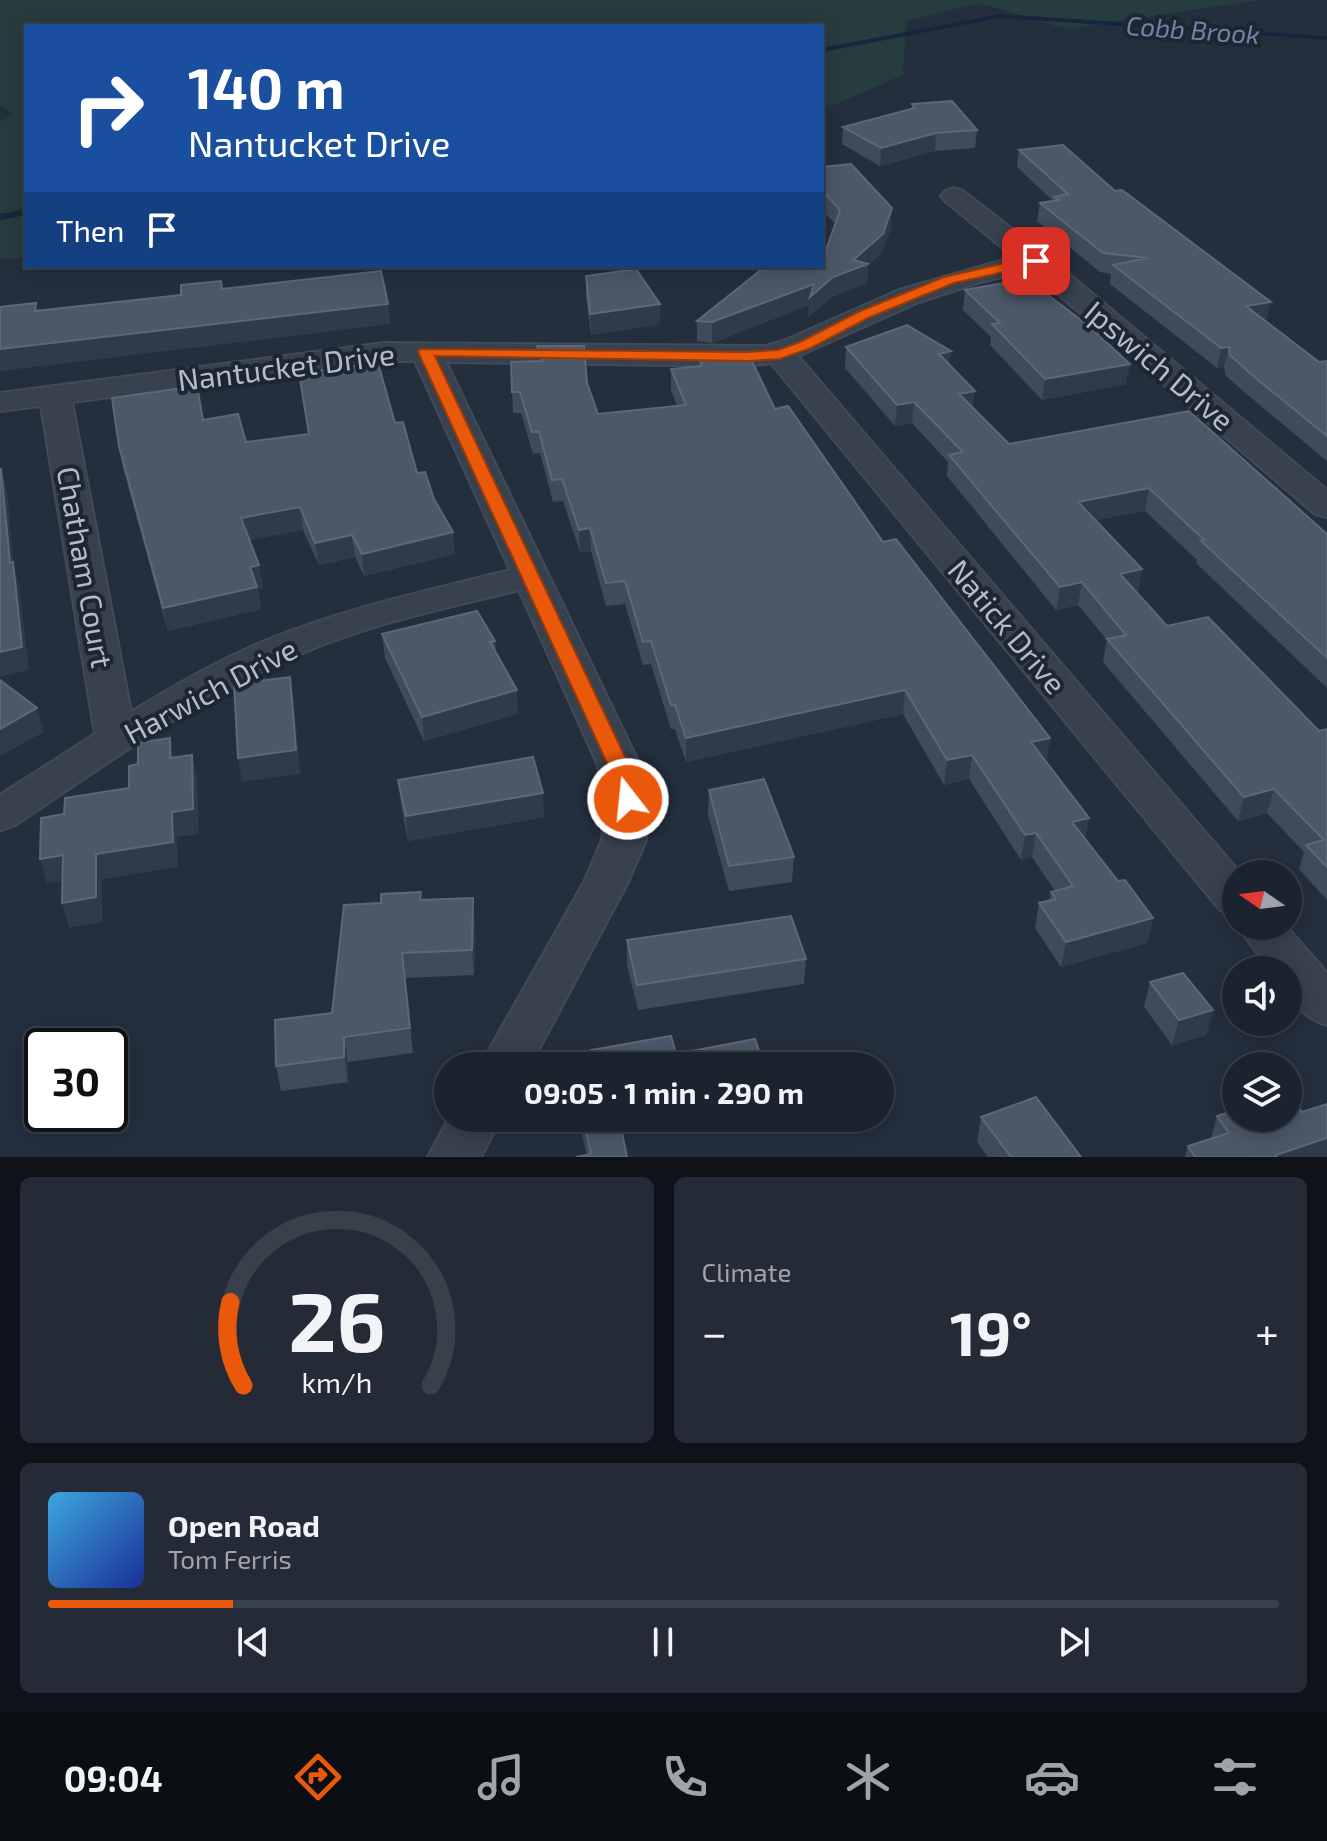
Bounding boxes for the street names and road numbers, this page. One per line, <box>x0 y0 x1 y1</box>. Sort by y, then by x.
street label: Ipswich Drive <box>1078 293 1242 437</box>
street label: Nantucket Drive <box>175 335 397 397</box>
street label: Chatham Court <box>51 463 121 671</box>
street label: Natick Drive <box>941 552 1075 700</box>
street label: Harwich Drive <box>117 629 303 751</box>

